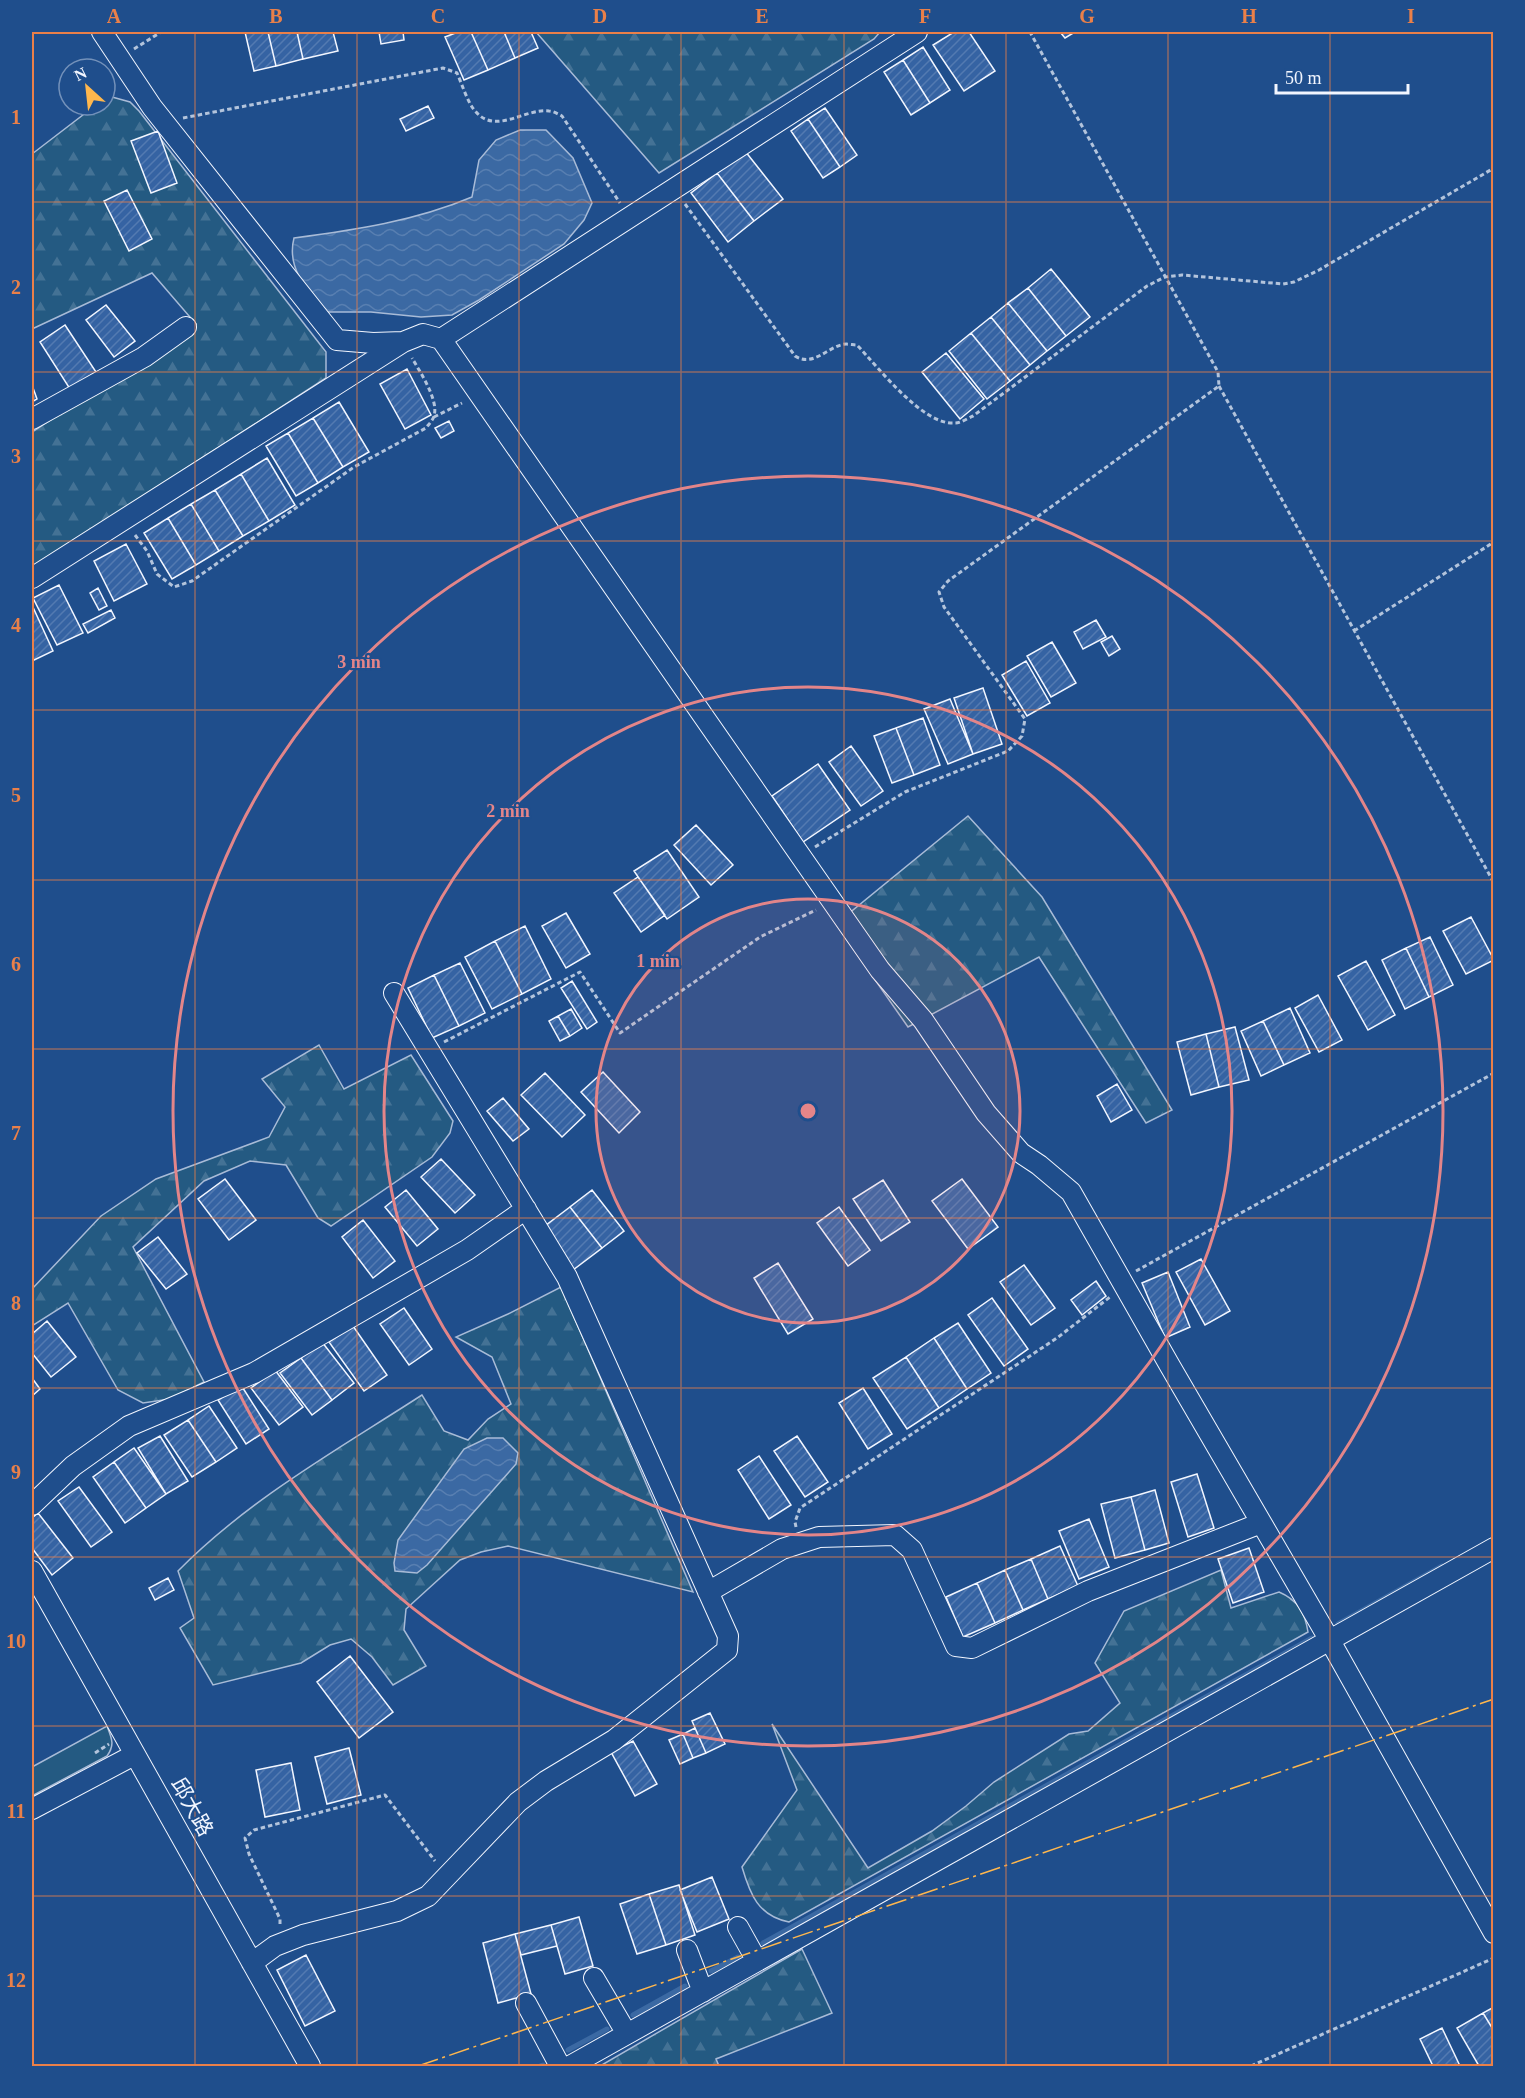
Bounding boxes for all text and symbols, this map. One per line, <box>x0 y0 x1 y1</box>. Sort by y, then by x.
text: A <box>107 5 122 27</box>
text: B <box>269 5 283 27</box>
text: C <box>431 5 445 27</box>
text: D <box>593 5 607 27</box>
text: E <box>755 5 769 27</box>
text: F <box>919 5 931 27</box>
text: G <box>1079 5 1095 27</box>
text: H <box>1241 5 1257 27</box>
text: I <box>1407 5 1415 27</box>
north arrow <box>57 57 117 117</box>
scale bar <box>1276 57 1408 95</box>
text: N <box>71 64 90 84</box>
text: 50 m <box>1285 68 1322 88</box>
text: 1 <box>11 106 21 128</box>
text: 2 <box>11 276 21 298</box>
text: 3 <box>11 445 21 467</box>
text: 4 <box>11 614 21 636</box>
text: 3 min <box>337 652 381 672</box>
text: 5 <box>11 784 21 806</box>
text: 2 min <box>486 801 530 821</box>
text: 1 min <box>636 951 680 971</box>
text: 6 <box>11 953 21 975</box>
centre of rings <box>798 1101 818 1121</box>
text: 7 <box>11 1122 21 1144</box>
text: 8 <box>11 1292 21 1314</box>
text: 9 <box>11 1461 21 1483</box>
text: 10 <box>6 1630 26 1652</box>
street label: 邱大路 <box>166 1774 218 1840</box>
text: 11 <box>7 1800 25 1822</box>
text: 12 <box>6 1969 26 1991</box>

